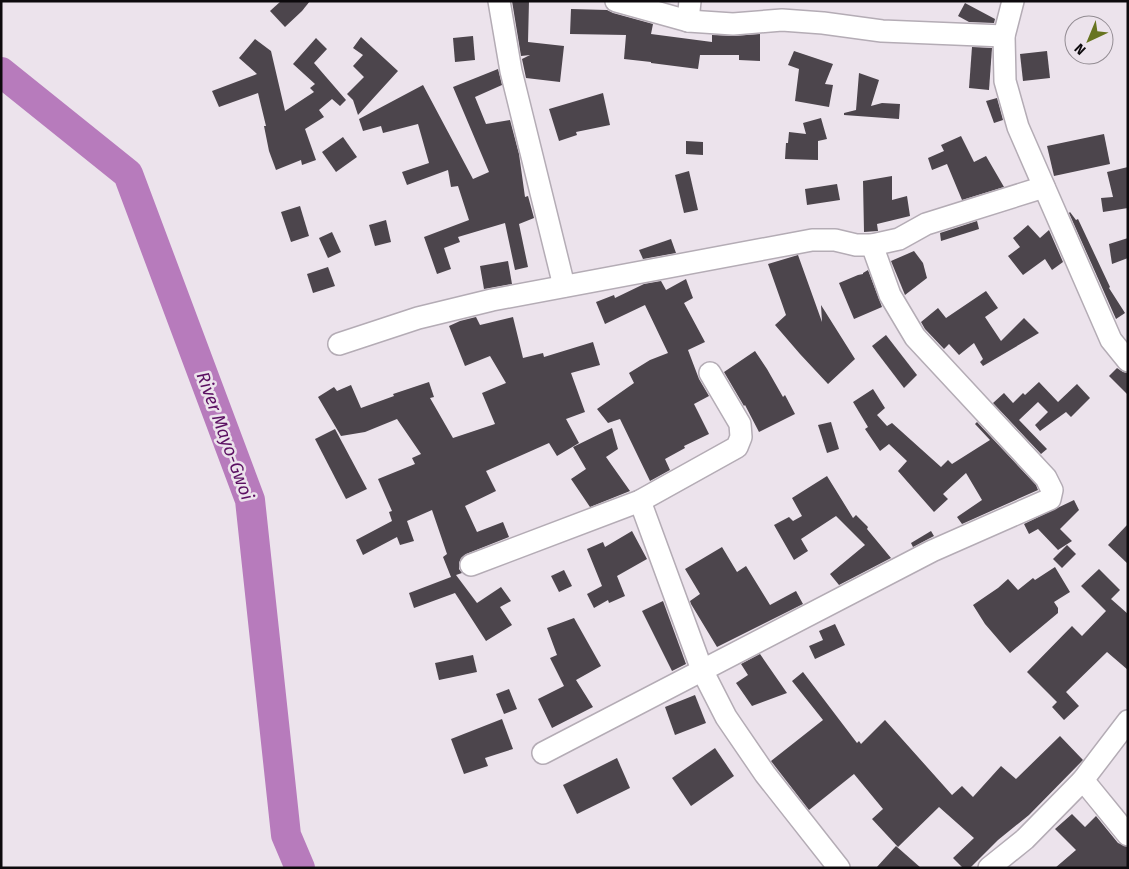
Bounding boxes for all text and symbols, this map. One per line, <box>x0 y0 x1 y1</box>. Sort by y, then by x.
north arrow <box>1064 15 1114 65</box>
text: N <box>1071 40 1090 58</box>
water label: River Mayo-Gwoi <box>192 369 258 503</box>

